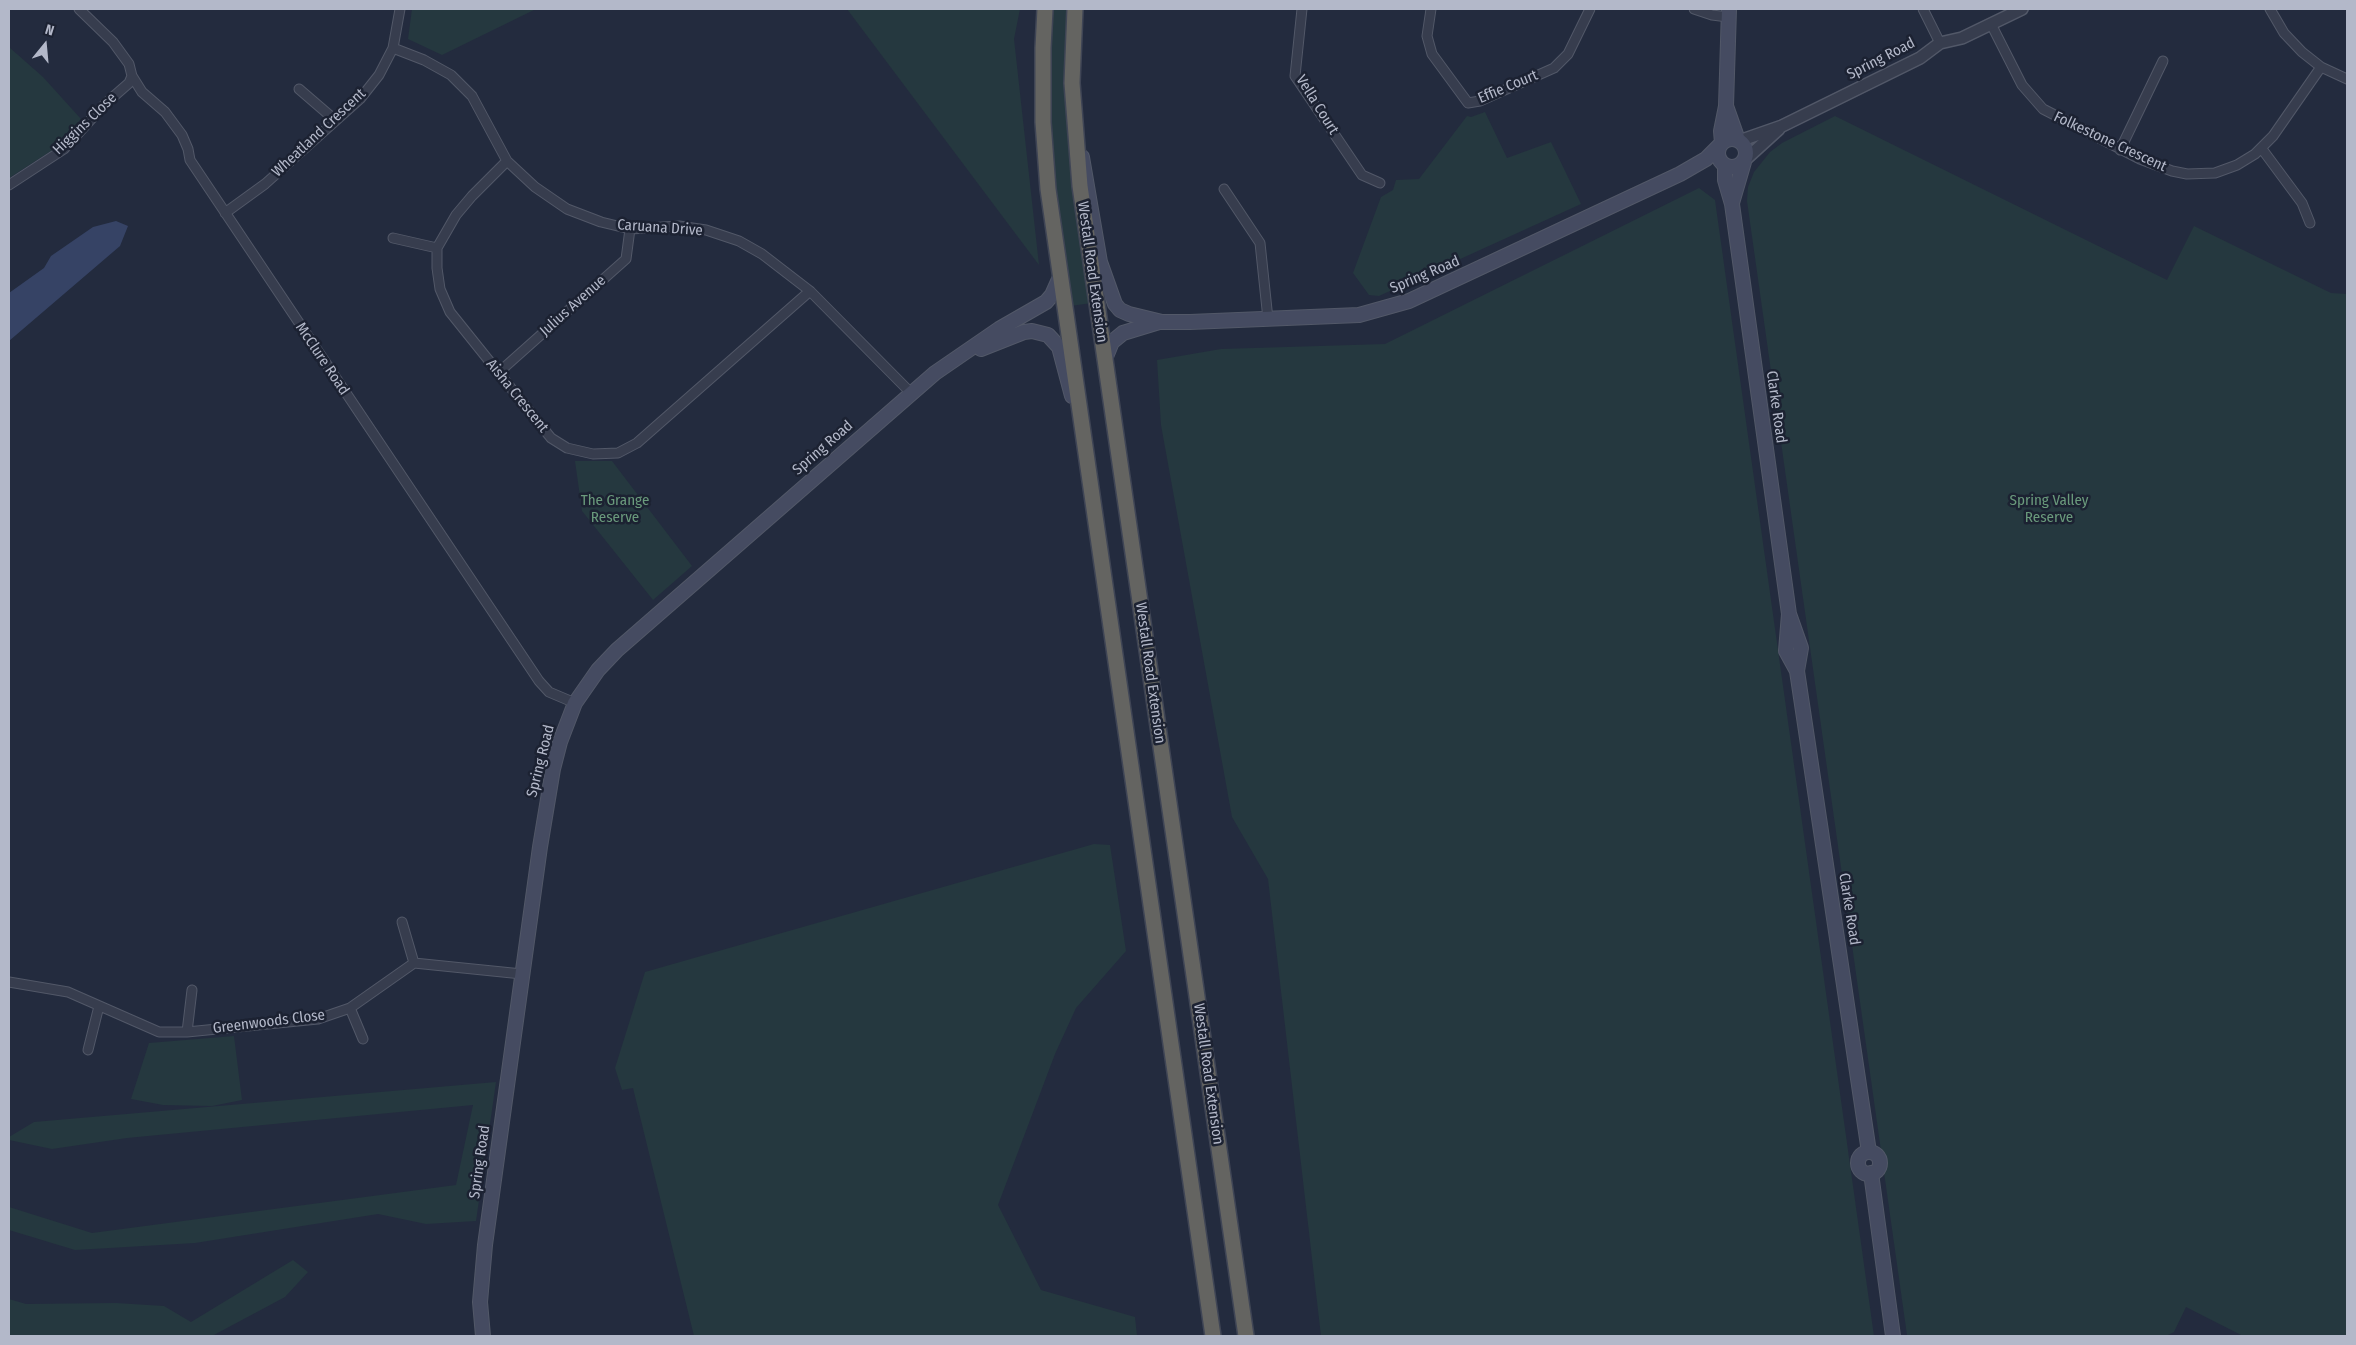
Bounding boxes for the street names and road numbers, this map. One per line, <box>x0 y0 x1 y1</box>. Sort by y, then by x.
street label: Spring Road <box>1844 34 1918 84</box>
street label: Effie Court <box>1475 66 1541 108</box>
street label: Vella Court <box>1292 72 1342 138</box>
street label: Wheatland Crescent <box>268 85 370 181</box>
street label: Higgins Close <box>49 89 121 159</box>
street label: Folkestone Crescent <box>2051 108 2169 176</box>
street label: Westall Road Extension <box>1073 200 1111 344</box>
street label: Caruana Drive <box>617 216 703 240</box>
street label: Spring Road <box>1387 252 1463 298</box>
street label: Julius Avenue <box>536 272 610 340</box>
street label: McClure Road <box>291 319 353 399</box>
street label: Aisha Crescent <box>482 356 552 436</box>
street label: Clarke Road <box>1762 370 1790 444</box>
street label: Spring Road <box>789 417 857 479</box>
street label: Westall Road Extension <box>1131 601 1169 745</box>
street label: Spring Road <box>523 723 559 799</box>
street label: Clarke Road <box>1834 872 1864 946</box>
street label: Westall Road Extension <box>1189 1002 1227 1146</box>
street label: Greenwoods Close <box>212 1006 326 1038</box>
street label: Spring Road <box>466 1124 494 1200</box>

